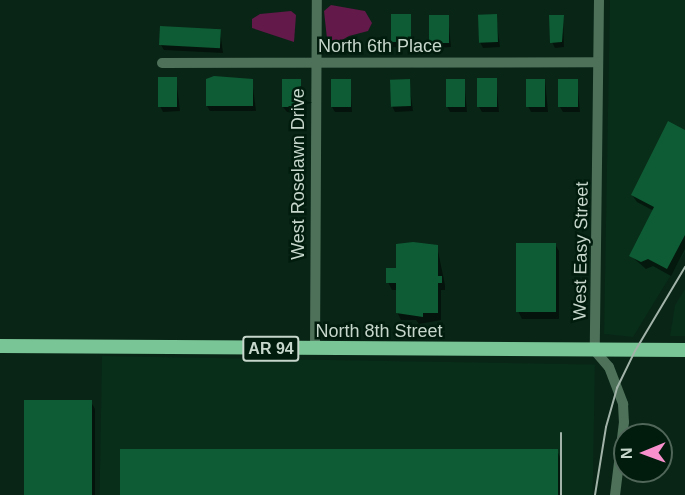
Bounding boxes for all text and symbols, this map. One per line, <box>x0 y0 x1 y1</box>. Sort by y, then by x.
street label: North 6th Place <box>318 35 442 57</box>
street label: West Roselawn Drive <box>287 88 309 260</box>
street label: West Easy Street <box>569 181 593 321</box>
street label: North 8th Street <box>315 320 443 342</box>
road number: AR 94 <box>241 336 301 362</box>
north arrow <box>613 423 673 483</box>
text: N <box>618 447 635 459</box>

